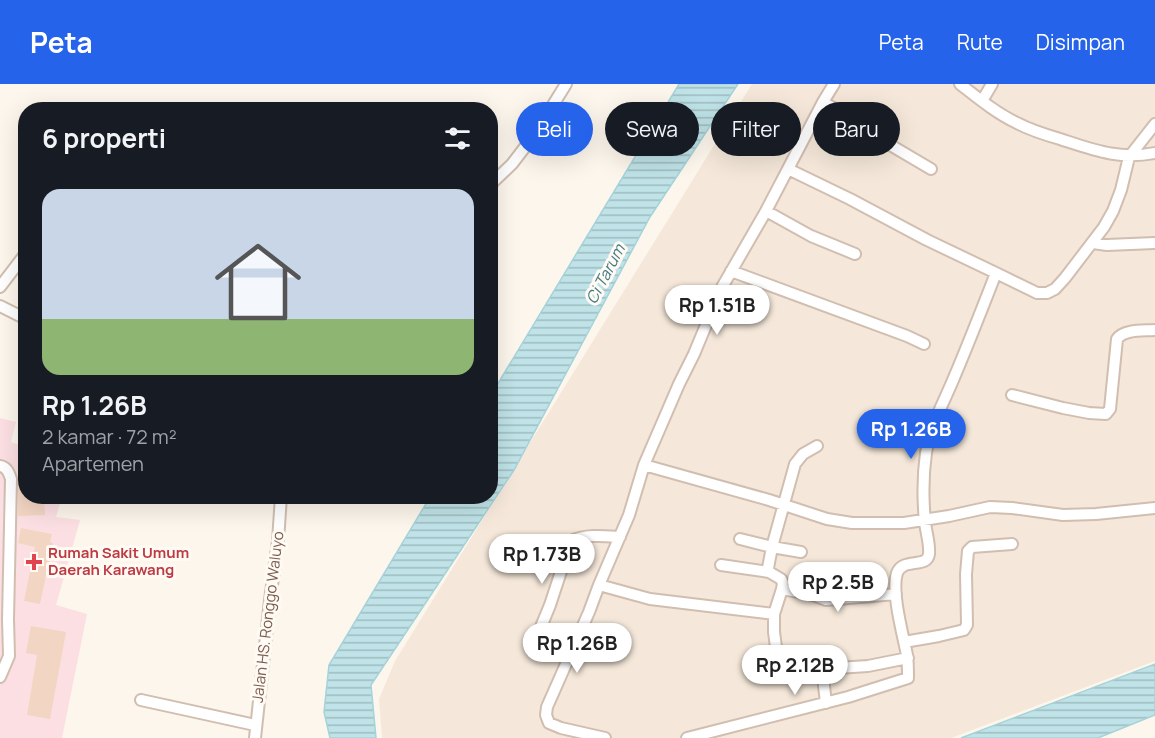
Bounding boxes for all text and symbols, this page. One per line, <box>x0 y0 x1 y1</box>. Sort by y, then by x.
text: Peta <box>30 23 93 61</box>
text: Peta <box>879 28 924 56</box>
text: Rute <box>957 28 1003 56</box>
text: Disimpan <box>1036 28 1125 56</box>
chip: Beli <box>516 102 593 156</box>
chip: Sewa <box>605 102 699 156</box>
chip: Filter <box>711 102 801 156</box>
chip: Baru <box>813 102 900 156</box>
text: 6 properti <box>42 120 166 156</box>
icon: filters <box>441 122 474 155</box>
icon: home <box>204 228 312 336</box>
water label: Ci Tarum <box>580 239 631 308</box>
pin: Rp 1.51B <box>655 285 779 336</box>
text: Rp 1.51B <box>679 291 755 318</box>
text: Rp 1.26B <box>42 387 147 423</box>
pin: Rp 1.26B <box>849 409 973 460</box>
text: Rp 1.26B <box>871 415 951 442</box>
text: 2 kamar · 72 m² <box>42 423 177 450</box>
text: Apartemen <box>42 450 144 477</box>
street label: Jalan HS. Ronggo Waluyo <box>247 530 288 704</box>
pin: Rp 1.73B <box>480 534 604 585</box>
text: Rp 1.73B <box>503 540 581 567</box>
place label: Rumah Sakit Umum Daerah Karawang <box>48 542 189 580</box>
marker: Rumah Sakit Umum Daerah Karawang <box>25 553 43 571</box>
pin: Rp 2.5B <box>783 562 893 613</box>
text: Rp 2.5B <box>802 568 874 595</box>
pin: Rp 1.26B <box>515 623 639 674</box>
text: Rp 1.26B <box>537 629 617 656</box>
pin: Rp 2.12B <box>733 645 857 696</box>
text: Rp 2.12B <box>756 651 834 678</box>

